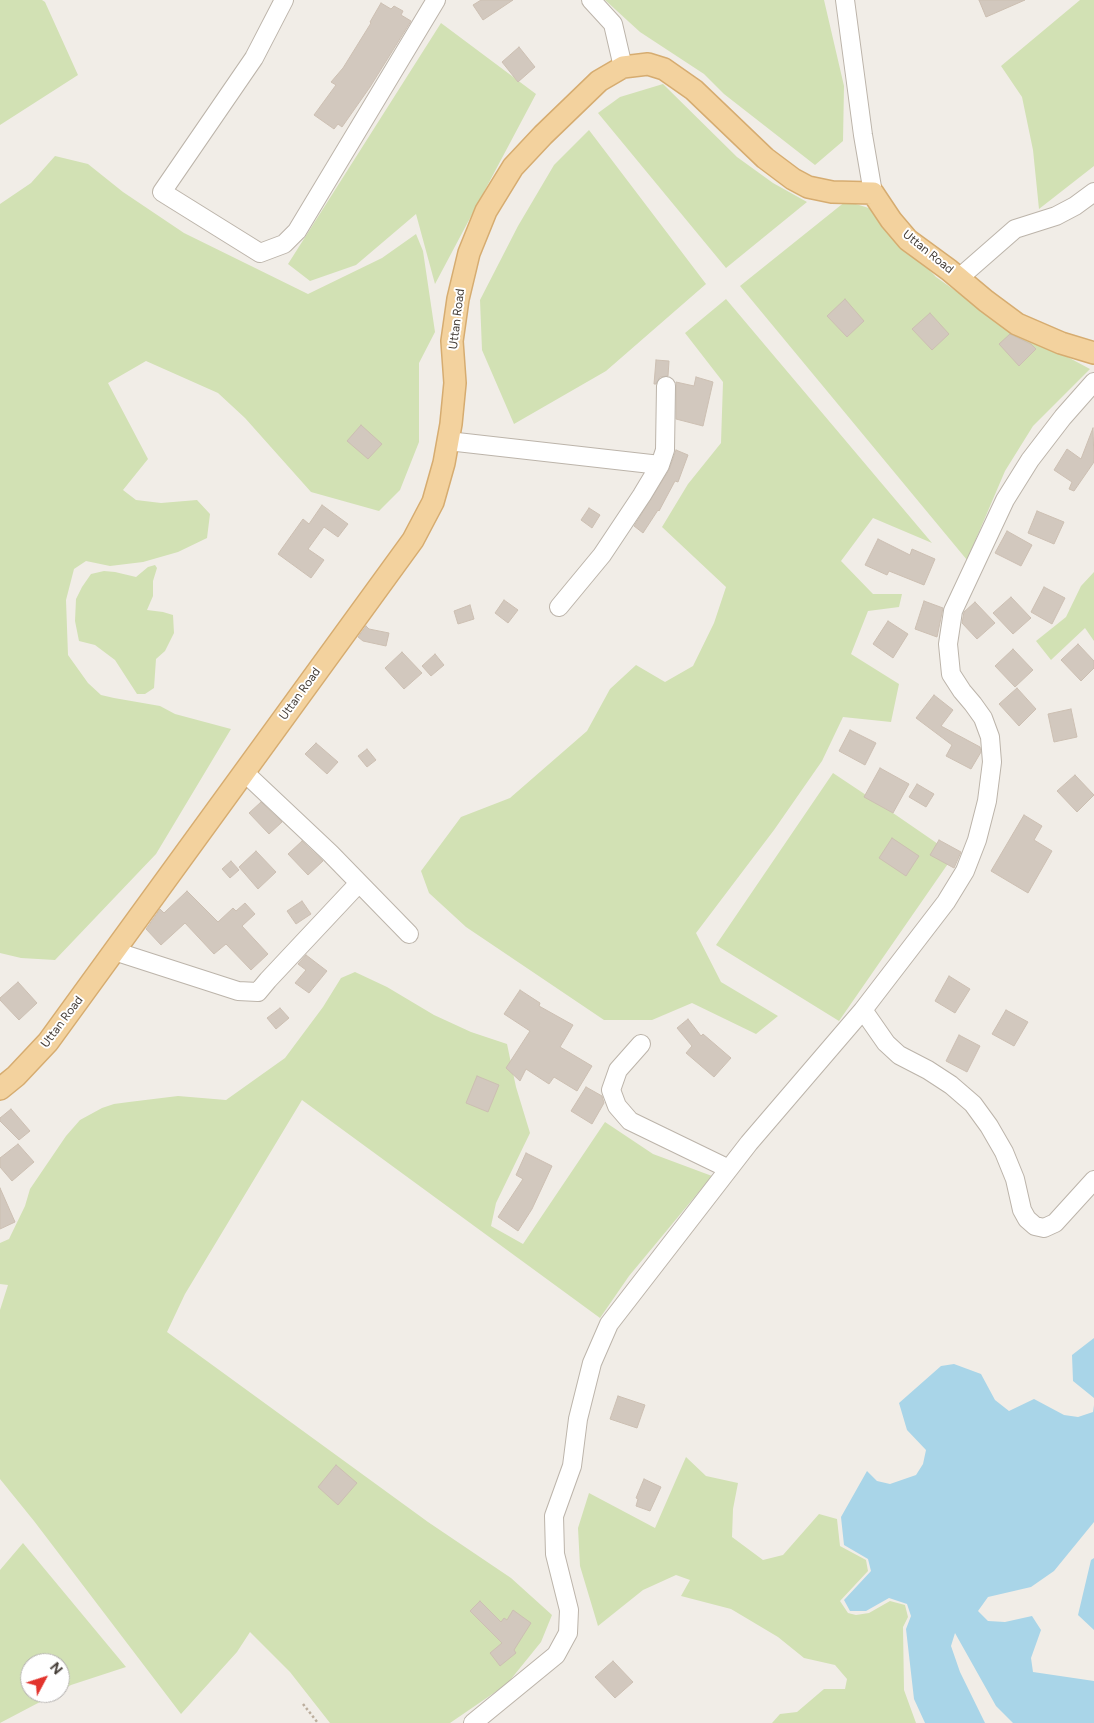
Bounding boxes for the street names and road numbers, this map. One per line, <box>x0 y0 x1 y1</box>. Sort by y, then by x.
street label: Uttan Road <box>900 227 956 277</box>
street label: Uttan Road <box>446 288 468 350</box>
street label: Uttan Road <box>276 665 324 723</box>
street label: Uttan Road <box>38 993 86 1051</box>

